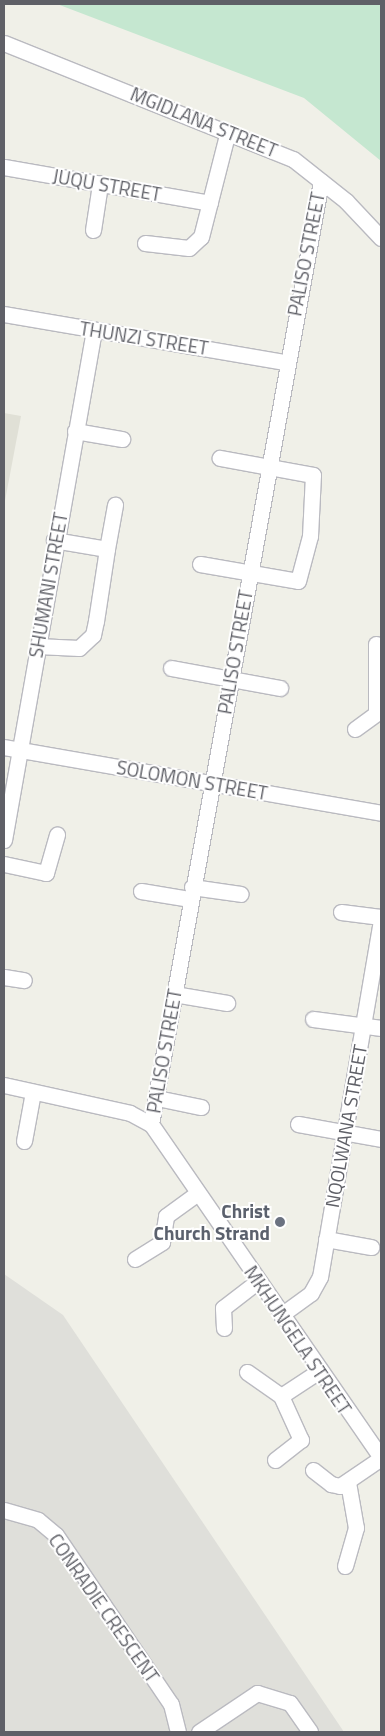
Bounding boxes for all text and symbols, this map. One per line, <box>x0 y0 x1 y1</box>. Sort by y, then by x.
street label: MGIDLANA STREET <box>127 82 281 162</box>
street label: JUQU STREET <box>51 164 163 206</box>
street label: PALISO STREET <box>283 190 329 318</box>
street label: THUNZI STREET <box>78 317 210 359</box>
street label: SHUMANI STREET <box>24 510 72 660</box>
street label: PALISO STREET <box>213 588 257 716</box>
street label: SOLOMON STREET <box>115 756 269 804</box>
street label: PALISO STREET <box>142 987 186 1115</box>
street label: NQOLWANA STREET <box>320 1043 372 1209</box>
place label: Christ Church Strand <box>154 1200 270 1244</box>
marker: Christ Church Strand <box>274 1216 286 1228</box>
street label: MKHUNGELA STREET <box>240 1261 356 1419</box>
street label: CONRADIE CRESCENT <box>44 1529 164 1687</box>

